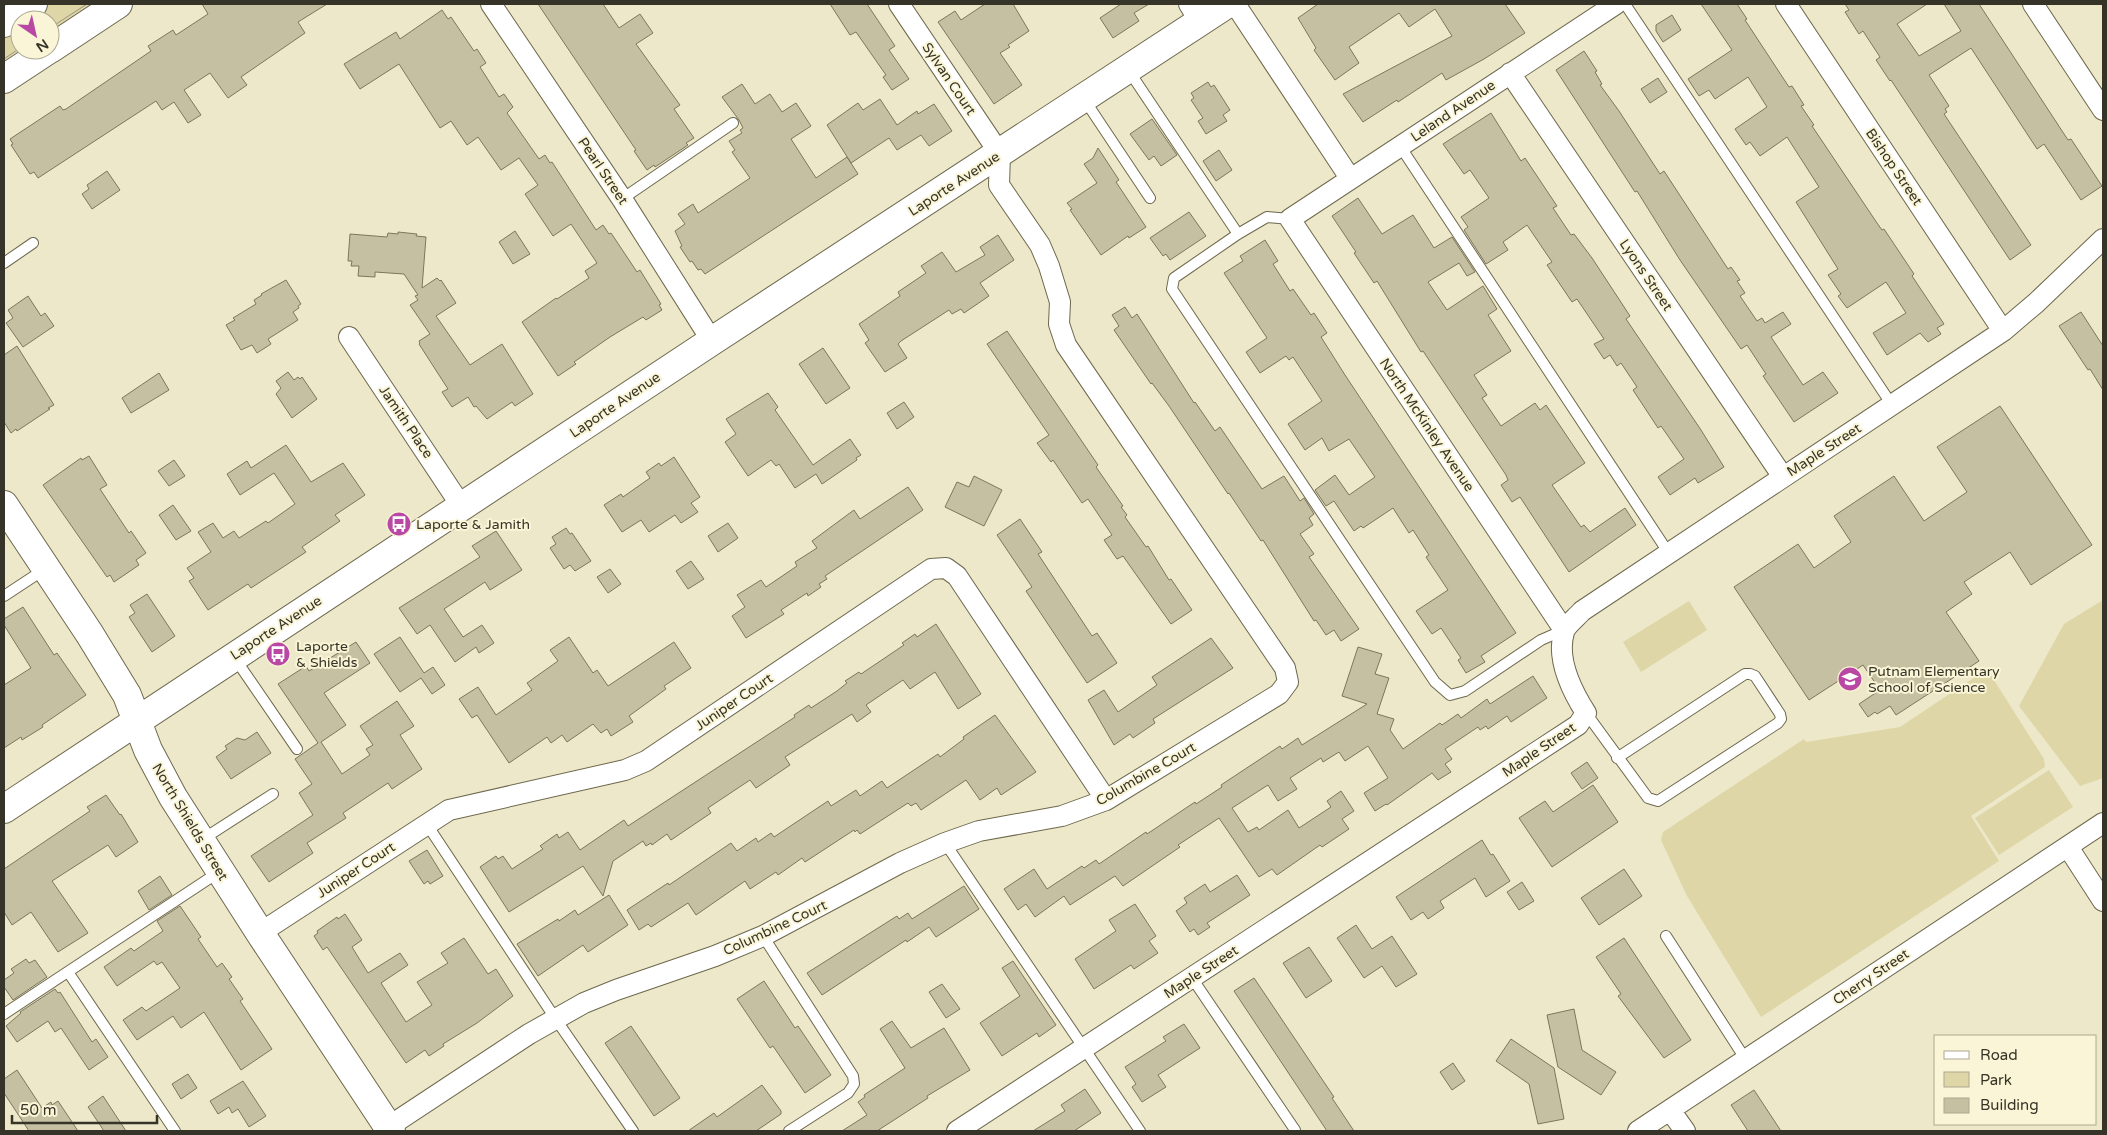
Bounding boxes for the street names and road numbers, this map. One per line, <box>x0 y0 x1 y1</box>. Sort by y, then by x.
street label: Sylvan Court <box>919 40 980 119</box>
street label: Leland Avenue <box>1407 76 1499 146</box>
street label: Bishop Street <box>1862 125 1926 209</box>
street label: Pearl Street <box>574 134 632 208</box>
street label: Laporte Avenue <box>905 148 1003 220</box>
street label: Lyons Street <box>1616 236 1677 315</box>
street label: North McKinley Avenue <box>1376 355 1478 495</box>
street label: Laporte Avenue <box>566 368 664 442</box>
street label: Jamith Place <box>375 382 437 462</box>
street label: Maple Street <box>1784 419 1865 480</box>
street label: Laporte Avenue <box>227 592 325 664</box>
street label: Juniper Court <box>692 669 777 734</box>
street label: Maple Street <box>1499 719 1580 781</box>
street label: Columbine Court <box>1093 738 1200 809</box>
street label: North Shields Street <box>148 760 232 884</box>
street label: Juniper Court <box>314 838 399 902</box>
street label: Columbine Court <box>720 896 830 959</box>
street label: Maple Street <box>1161 941 1242 1002</box>
street label: Cherry Street <box>1830 945 1913 1009</box>

